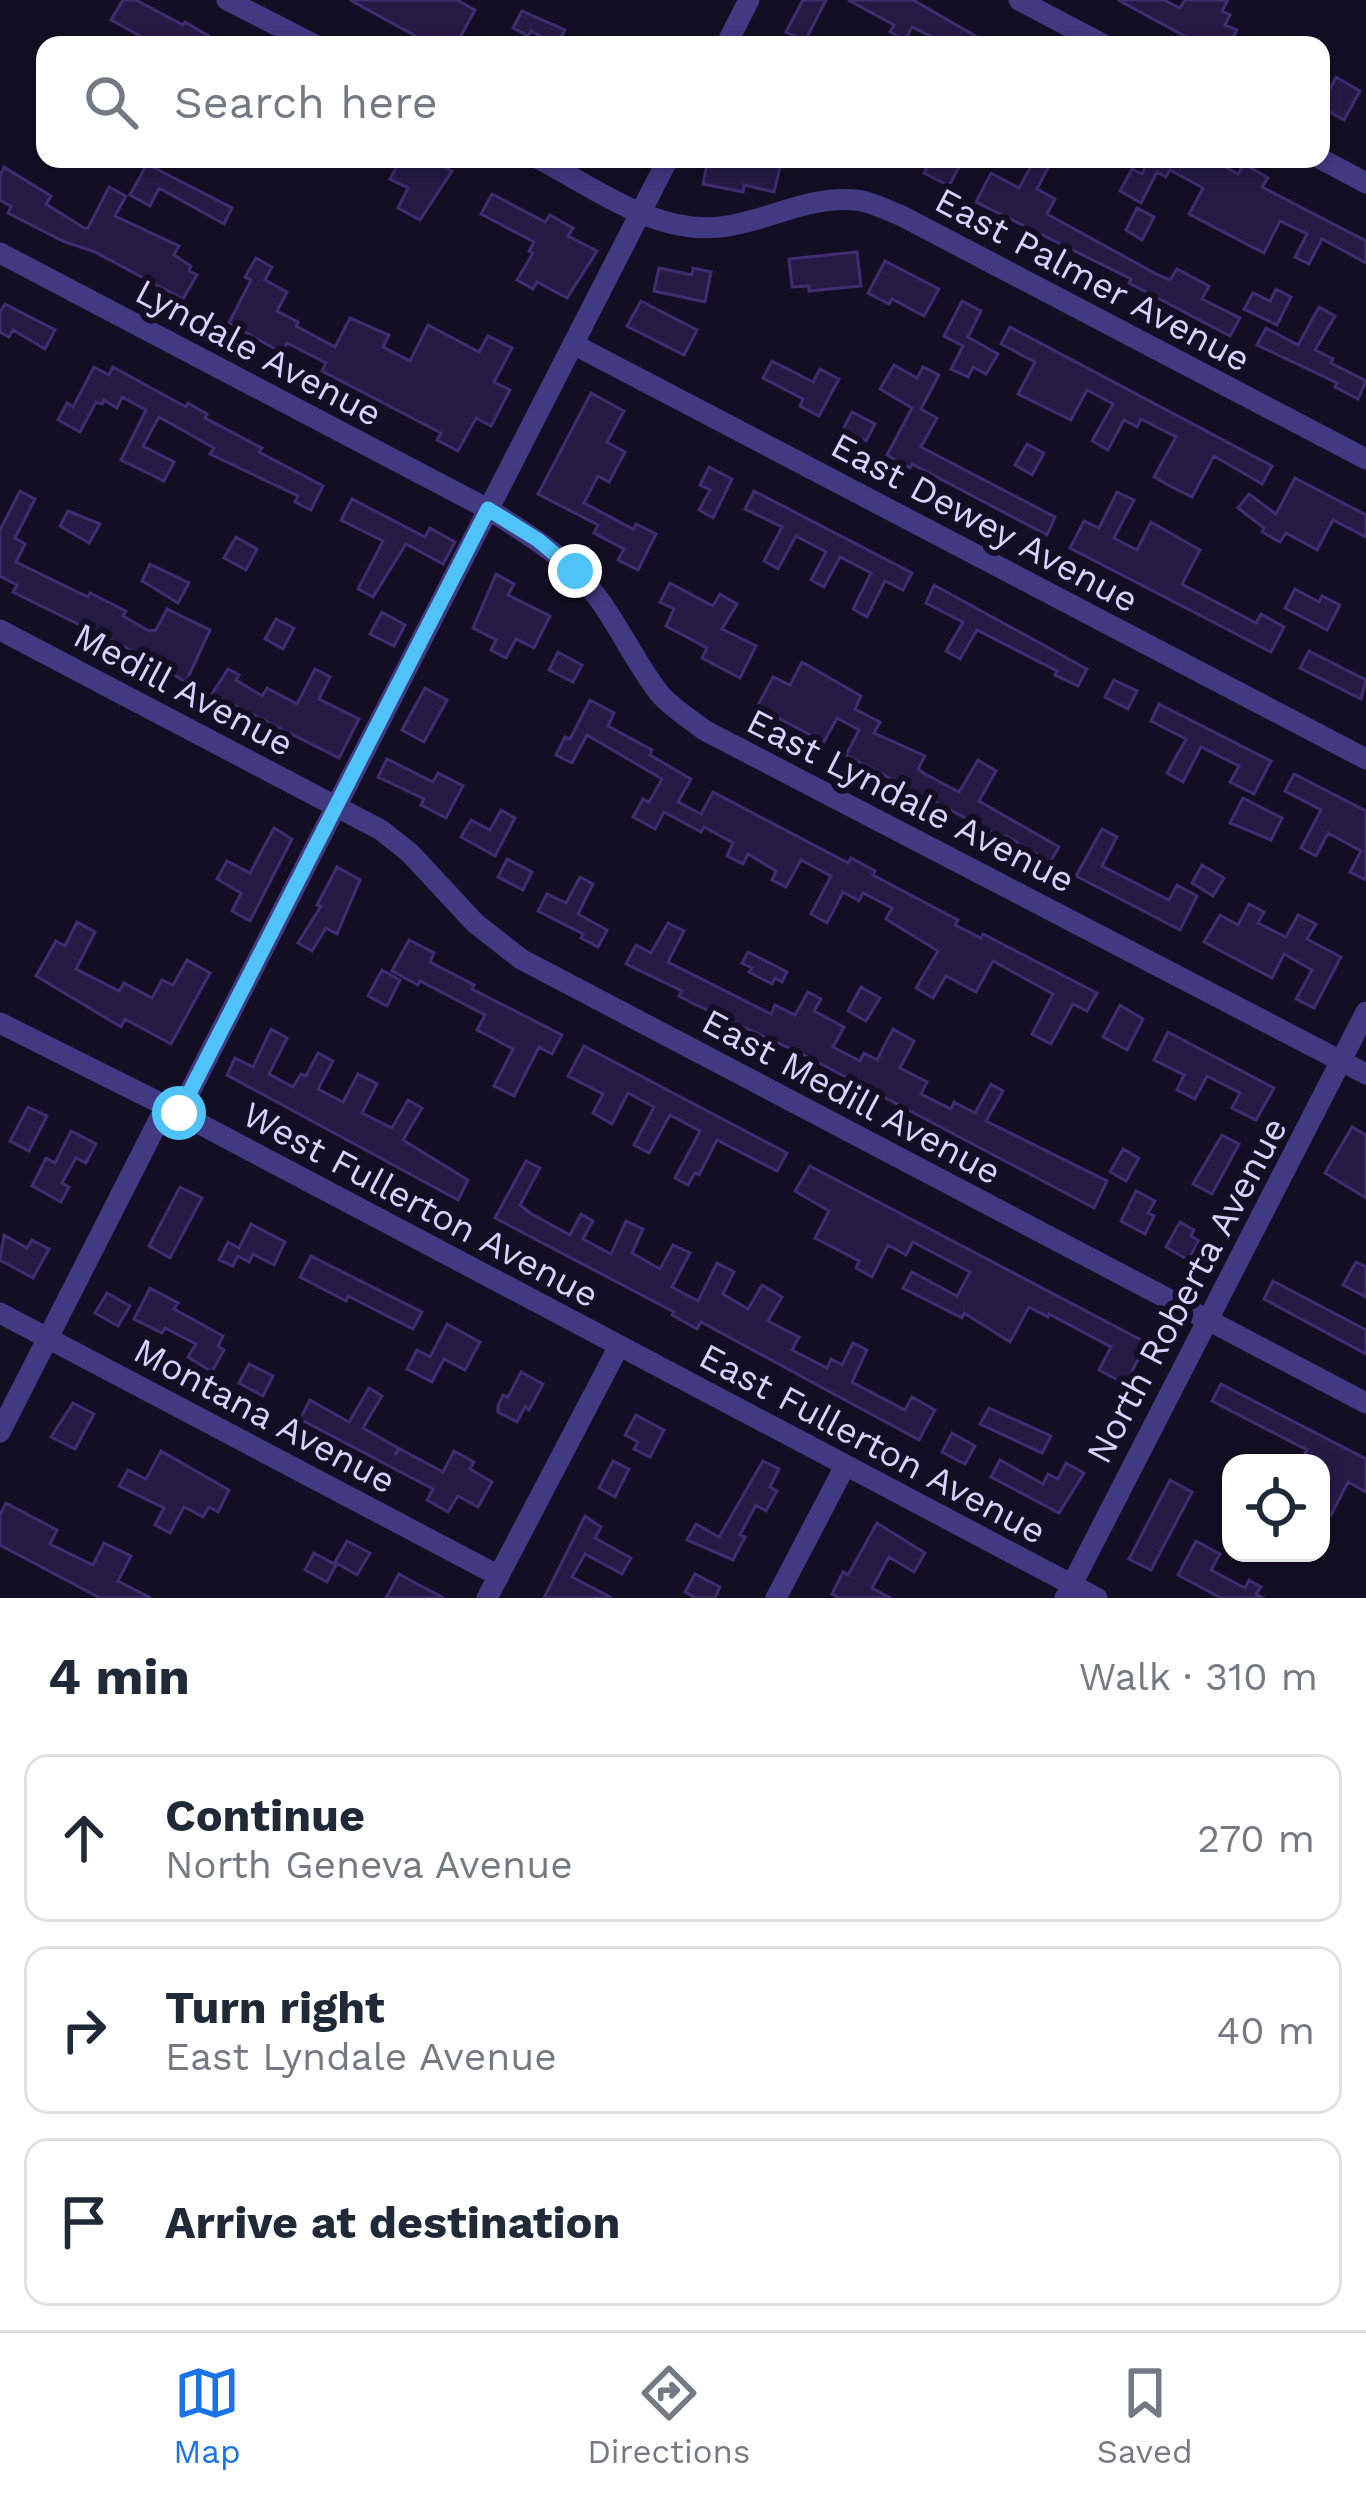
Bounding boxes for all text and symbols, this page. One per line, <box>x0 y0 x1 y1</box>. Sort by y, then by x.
search box <box>36 36 1330 168</box>
icon: search <box>78 69 144 135</box>
text: Search here <box>174 76 438 129</box>
street label: East Palmer Avenue <box>928 179 1257 381</box>
street label: Lyndale Avenue <box>129 270 388 435</box>
street label: East Dewey Avenue <box>824 424 1145 622</box>
route end <box>548 544 602 598</box>
street label: Medill Avenue <box>67 614 300 765</box>
street label: East Lyndale Avenue <box>740 700 1081 902</box>
street label: East Medill Avenue <box>695 1000 1008 1193</box>
route start <box>152 1086 206 1140</box>
street label: West Fullerton Avenue <box>236 1093 606 1317</box>
street label: North Roberta Avenue <box>1078 1110 1296 1471</box>
street label: Montana Avenue <box>127 1329 402 1502</box>
street label: East Fullerton Avenue <box>692 1335 1053 1553</box>
map controls <box>1222 1454 1330 1562</box>
button: locate <box>1222 1454 1330 1562</box>
text: 4 min <box>48 1647 190 1706</box>
text: Walk · 310 m <box>1079 1654 1318 1699</box>
text: Continue <box>165 1789 365 1842</box>
icon: ahead <box>51 1805 117 1871</box>
text: 270 m <box>1197 1816 1315 1861</box>
text: North Geneva Avenue <box>165 1842 573 1887</box>
text: Turn right <box>165 1981 385 2034</box>
icon: right <box>51 1997 117 2063</box>
text: 40 m <box>1216 2008 1315 2053</box>
text: East Lyndale Avenue <box>165 2034 557 2079</box>
icon: arrive <box>51 2189 117 2255</box>
text: Arrive at destination <box>165 2196 620 2249</box>
tab: Map <box>173 2360 241 2471</box>
tab: Directions <box>587 2360 750 2471</box>
tab: Saved <box>1097 2360 1193 2471</box>

